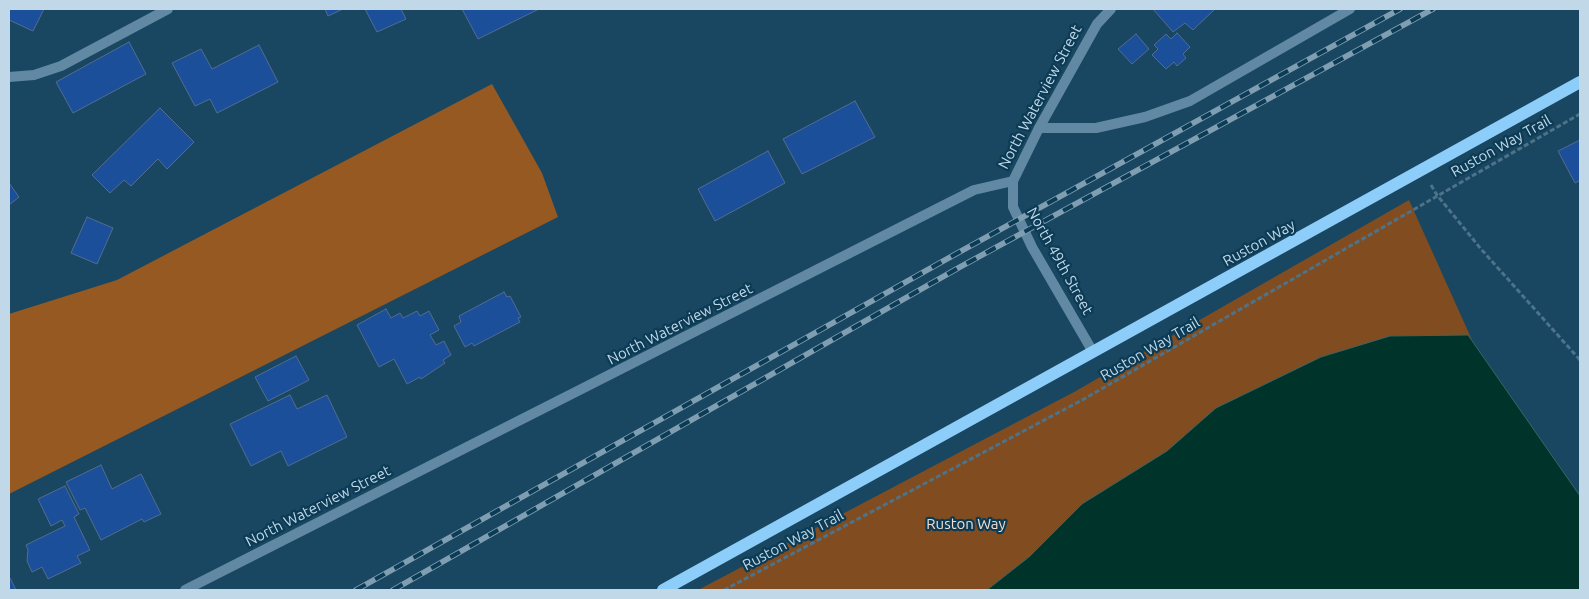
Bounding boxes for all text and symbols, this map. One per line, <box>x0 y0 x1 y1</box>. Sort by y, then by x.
street label: North Waterview Street <box>994 22 1086 172</box>
street label: Ruston Way Trail <box>1448 111 1554 181</box>
street label: North 49th Street <box>1023 204 1097 318</box>
street label: Ruston Way <box>1220 216 1298 270</box>
street label: North Waterview Street <box>604 280 756 368</box>
street label: Ruston Way Trail <box>1097 313 1203 385</box>
street label: North Waterview Street <box>242 462 394 550</box>
street label: Ruston Way Trail <box>739 506 847 574</box>
park label: Ruston Way <box>926 515 1006 533</box>

